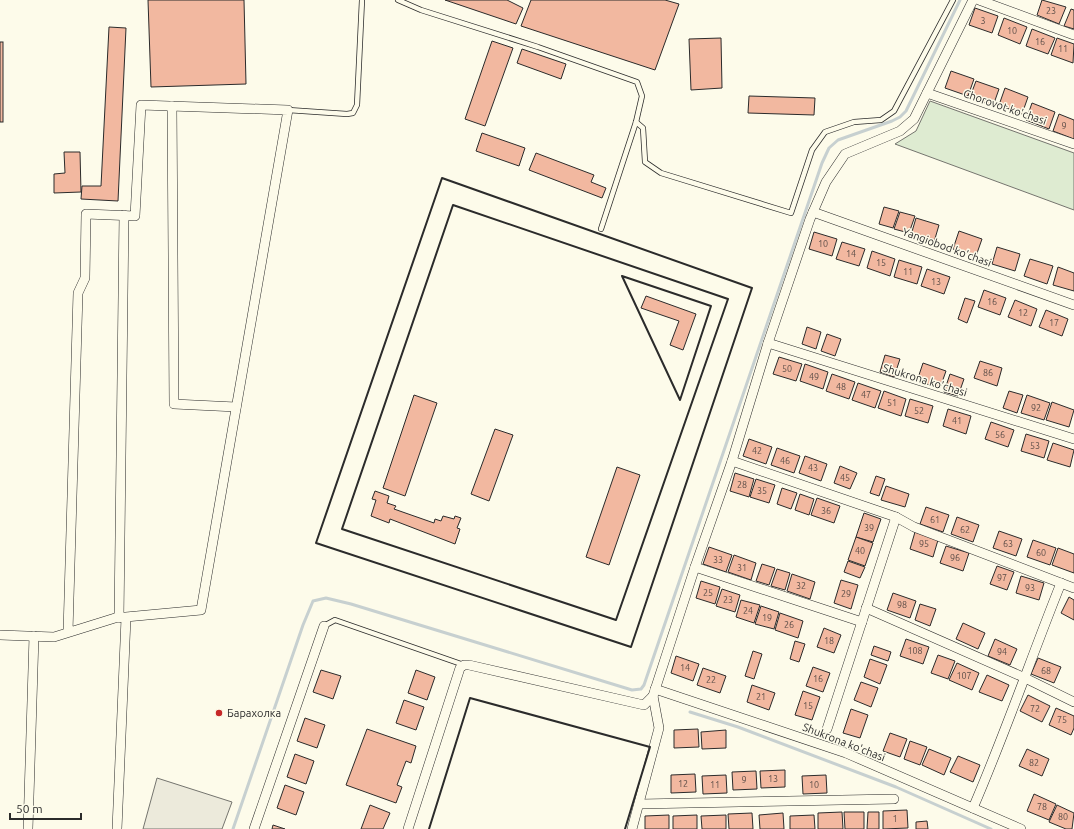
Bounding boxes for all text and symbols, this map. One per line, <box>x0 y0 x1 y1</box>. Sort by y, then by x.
house number: 23 <box>1046 6 1056 16</box>
house number: 3 <box>980 16 986 26</box>
house number: 10 <box>1007 26 1017 36</box>
house number: 16 <box>1035 37 1045 47</box>
house number: 11 <box>1058 44 1068 54</box>
street label: Chorovot ko'chasi <box>962 87 1048 127</box>
house number: 9 <box>1061 121 1067 131</box>
street label: Yangiobod ko'chasi <box>901 225 993 269</box>
house number: 10 <box>818 239 828 249</box>
house number: 14 <box>846 249 856 259</box>
house number: 15 <box>876 258 886 268</box>
house number: 11 <box>903 267 913 277</box>
house number: 13 <box>931 277 941 287</box>
house number: 16 <box>987 297 997 307</box>
house number: 12 <box>1018 308 1028 318</box>
house number: 17 <box>1049 318 1059 328</box>
street label: Shukrona ko'chasi <box>881 361 969 399</box>
house number: 50 <box>782 364 792 374</box>
house number: 86 <box>983 368 993 378</box>
house number: 49 <box>809 372 819 382</box>
house number: 48 <box>836 382 846 392</box>
house number: 47 <box>861 390 871 400</box>
house number: 51 <box>887 398 897 408</box>
house number: 92 <box>1031 403 1041 413</box>
house number: 52 <box>914 406 924 416</box>
house number: 41 <box>952 416 962 426</box>
house number: 56 <box>995 430 1005 440</box>
house number: 53 <box>1030 441 1040 451</box>
house number: 42 <box>752 446 762 456</box>
house number: 46 <box>780 456 790 466</box>
house number: 43 <box>808 463 818 473</box>
house number: 45 <box>840 473 850 483</box>
house number: 28 <box>737 480 747 490</box>
house number: 35 <box>757 486 767 496</box>
house number: 36 <box>821 506 831 516</box>
house number: 61 <box>930 515 940 525</box>
house number: 39 <box>864 523 874 533</box>
house number: 62 <box>960 525 970 535</box>
house number: 95 <box>919 539 929 549</box>
house number: 63 <box>1003 539 1013 549</box>
house number: 40 <box>855 546 865 556</box>
house number: 60 <box>1036 548 1046 558</box>
house number: 96 <box>950 553 960 563</box>
house number: 33 <box>713 555 723 565</box>
house number: 31 <box>737 563 747 573</box>
house number: 97 <box>997 573 1007 583</box>
house number: 32 <box>796 581 806 591</box>
house number: 93 <box>1025 583 1035 593</box>
house number: 25 <box>703 588 713 598</box>
house number: 29 <box>841 589 851 599</box>
house number: 23 <box>723 595 733 605</box>
house number: 98 <box>897 600 907 610</box>
house number: 24 <box>743 606 753 616</box>
house number: 19 <box>762 613 772 623</box>
house number: 26 <box>784 620 794 630</box>
house number: 18 <box>824 636 834 646</box>
house number: 108 <box>907 646 923 656</box>
house number: 94 <box>997 647 1007 657</box>
house number: 14 <box>680 663 690 673</box>
house number: 68 <box>1041 666 1051 676</box>
house number: 107 <box>956 671 972 681</box>
house number: 16 <box>813 674 823 684</box>
house number: 22 <box>706 675 716 685</box>
house number: 21 <box>756 692 766 702</box>
house number: 15 <box>803 701 813 711</box>
house number: 72 <box>1030 704 1040 714</box>
place label: Барахолка <box>227 707 281 719</box>
marker: Барахолка <box>214 708 224 718</box>
house number: 75 <box>1057 715 1067 725</box>
street label: Shukrona ko'chasi <box>801 721 887 763</box>
house number: 82 <box>1029 758 1039 768</box>
house number: 13 <box>768 774 778 784</box>
house number: 9 <box>741 775 747 785</box>
house number: 12 <box>678 779 688 789</box>
house number: 11 <box>710 780 720 790</box>
house number: 10 <box>809 780 819 790</box>
scale bar <box>10 795 81 821</box>
text: 50 m <box>16 802 43 815</box>
house number: 78 <box>1037 802 1047 812</box>
house number: 80 <box>1058 812 1068 822</box>
house number: 1 <box>892 814 898 824</box>

